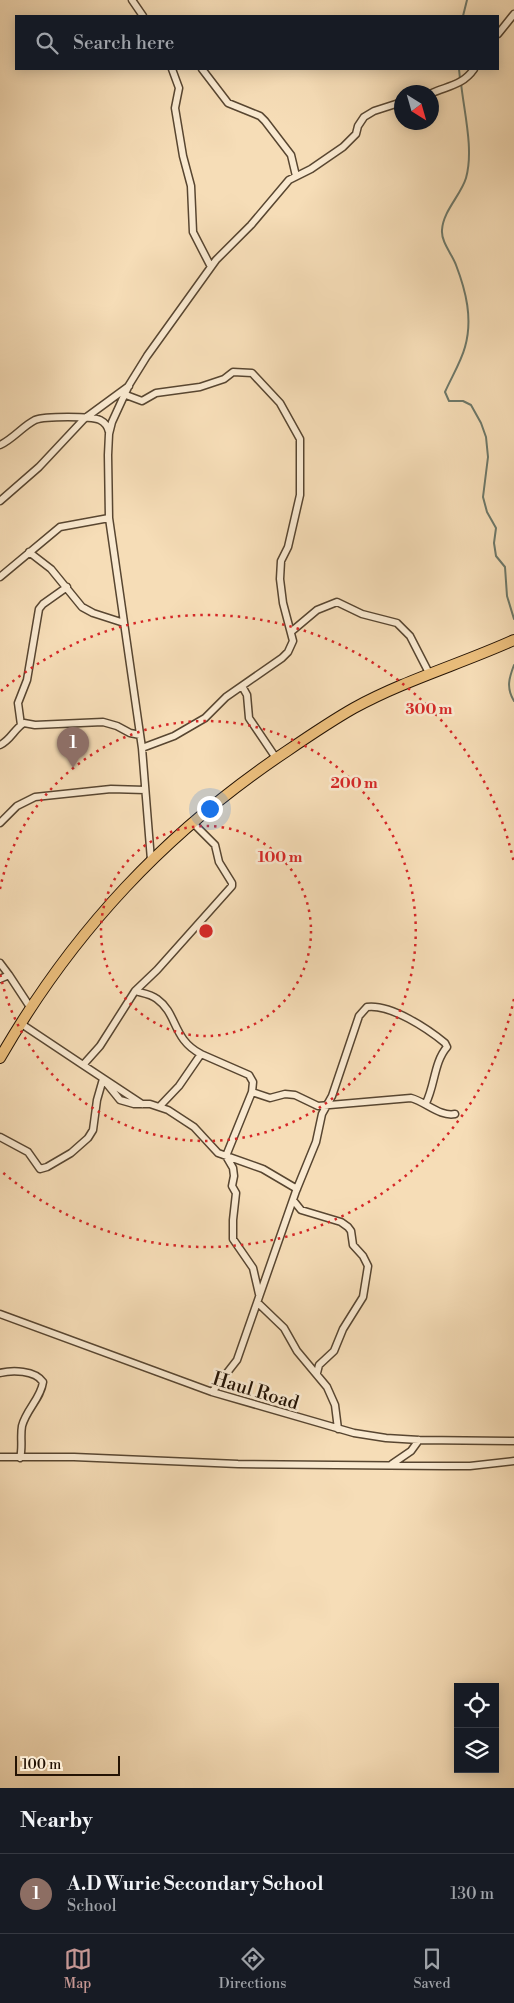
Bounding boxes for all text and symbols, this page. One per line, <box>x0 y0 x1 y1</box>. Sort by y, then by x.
search box <box>15 15 499 70</box>
icon: search <box>33 29 61 57</box>
text: Search here <box>73 31 174 55</box>
north arrow <box>394 85 439 130</box>
text: 300 m <box>406 700 453 719</box>
pin: 1 <box>57 727 89 768</box>
text: 200 m <box>330 774 378 793</box>
your location <box>197 796 223 822</box>
text: 100 m <box>258 848 303 867</box>
centre of rings <box>197 922 215 940</box>
street label: Haul Road <box>210 1366 302 1416</box>
map controls <box>454 1683 499 1773</box>
button: locate <box>454 1683 499 1728</box>
button: layers <box>454 1728 499 1773</box>
scale bar <box>15 1753 120 1776</box>
text: 100 m <box>22 1756 61 1774</box>
text: Nearby <box>20 1808 93 1834</box>
text: A.D Wurie Secondary School <box>67 1872 323 1896</box>
text: 1 <box>32 1884 40 1904</box>
text: 130 m <box>450 1884 494 1904</box>
text: School <box>67 1896 116 1916</box>
tab: Map <box>64 1945 92 1993</box>
tab: Directions <box>219 1945 286 1993</box>
tab: Saved <box>414 1945 450 1993</box>

